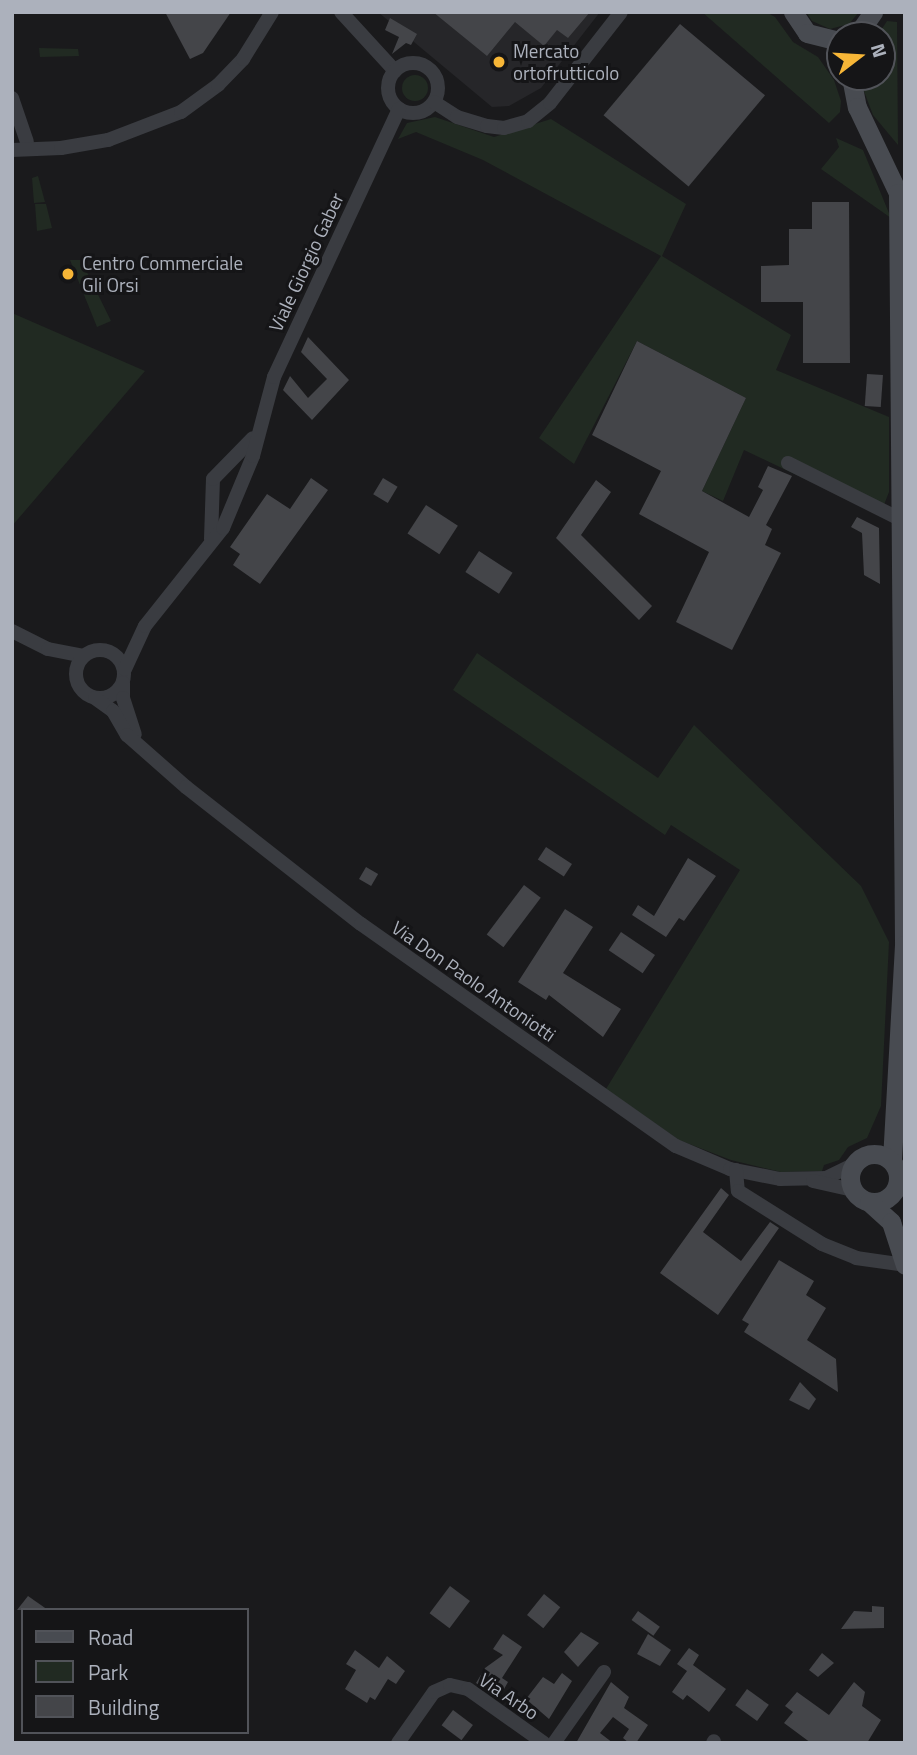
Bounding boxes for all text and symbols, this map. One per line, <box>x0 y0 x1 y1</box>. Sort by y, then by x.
north arrow <box>826 21 896 91</box>
place label: Mercato ortofrutticolo <box>513 40 619 84</box>
text: N <box>864 40 895 61</box>
marker: Mercato ortofrutticolo <box>491 54 507 70</box>
street label: Viale Giorgio Gaber <box>264 189 348 335</box>
place label: Centro Commerciale Gli Orsi <box>82 252 243 296</box>
marker: Centro Commerciale Gli Orsi <box>60 266 76 282</box>
street label: Via Don Paolo Antoniotti <box>388 916 560 1046</box>
legend <box>21 1608 248 1734</box>
text: Road <box>88 1621 133 1653</box>
text: Park <box>88 1656 128 1688</box>
street label: Via Arbo <box>475 1668 543 1724</box>
text: Building <box>88 1691 159 1723</box>

